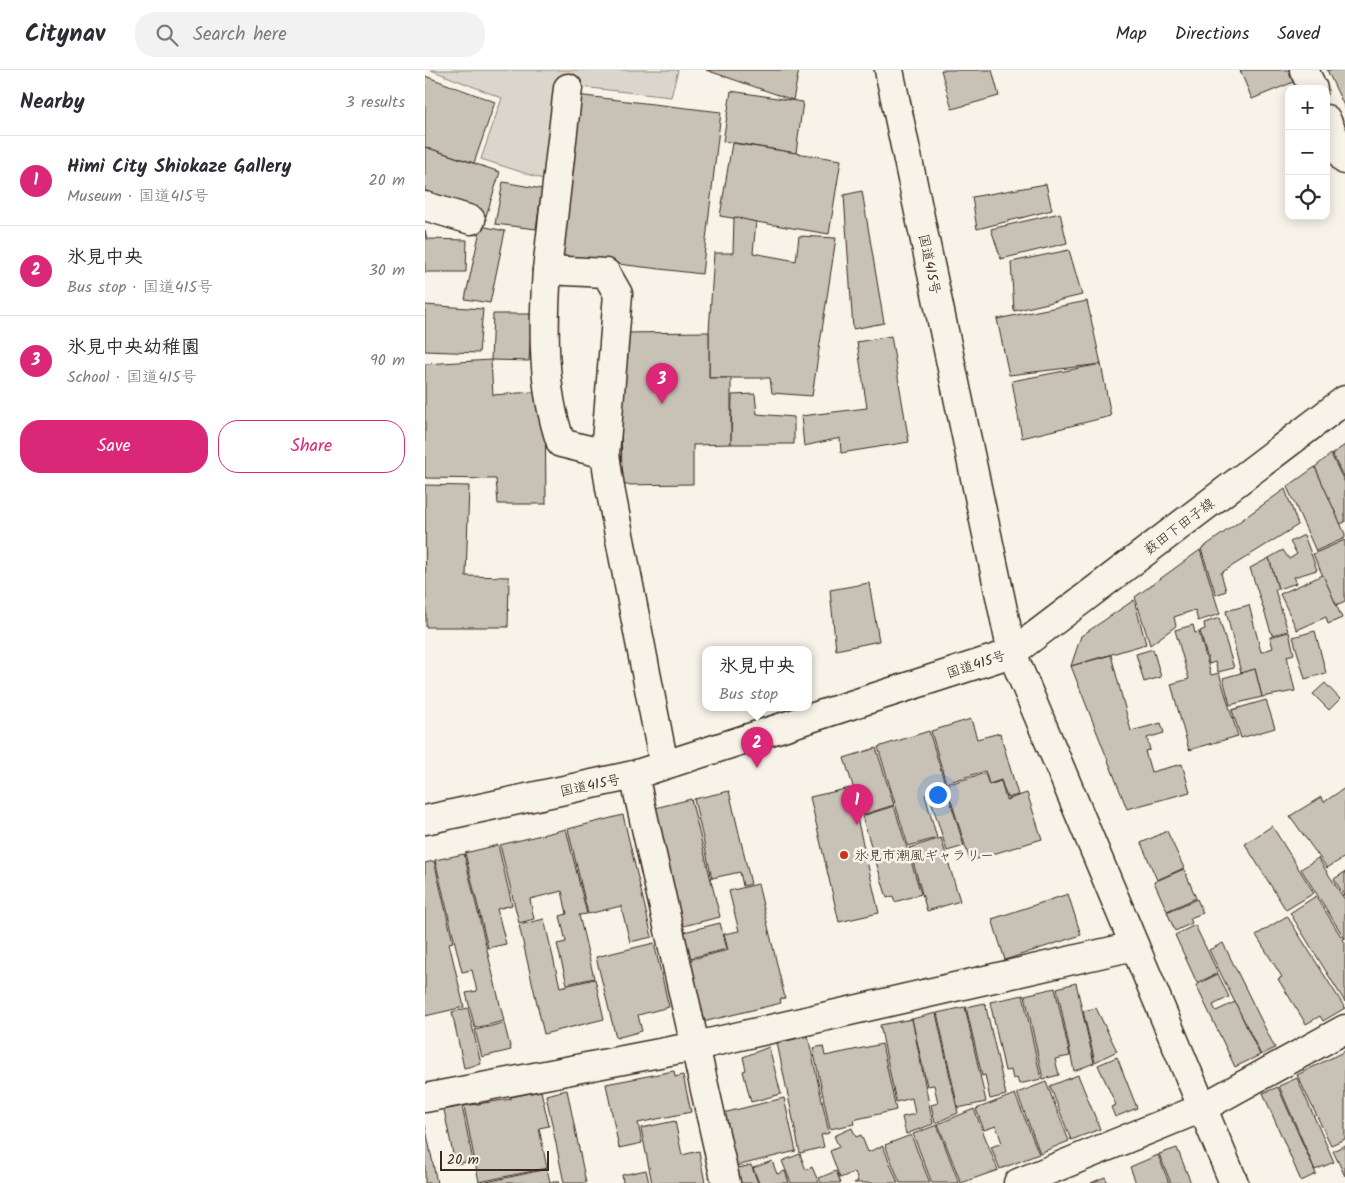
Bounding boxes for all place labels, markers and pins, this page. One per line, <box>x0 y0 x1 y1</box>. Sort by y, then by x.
pin: 3 <box>646 363 678 404</box>
pin: 2 <box>741 727 773 768</box>
pin: 1 <box>841 784 873 825</box>
place label: 氷見市潮風ギャラリー <box>854 845 994 867</box>
marker: 氷見市潮風ギャラリー <box>838 849 850 861</box>

